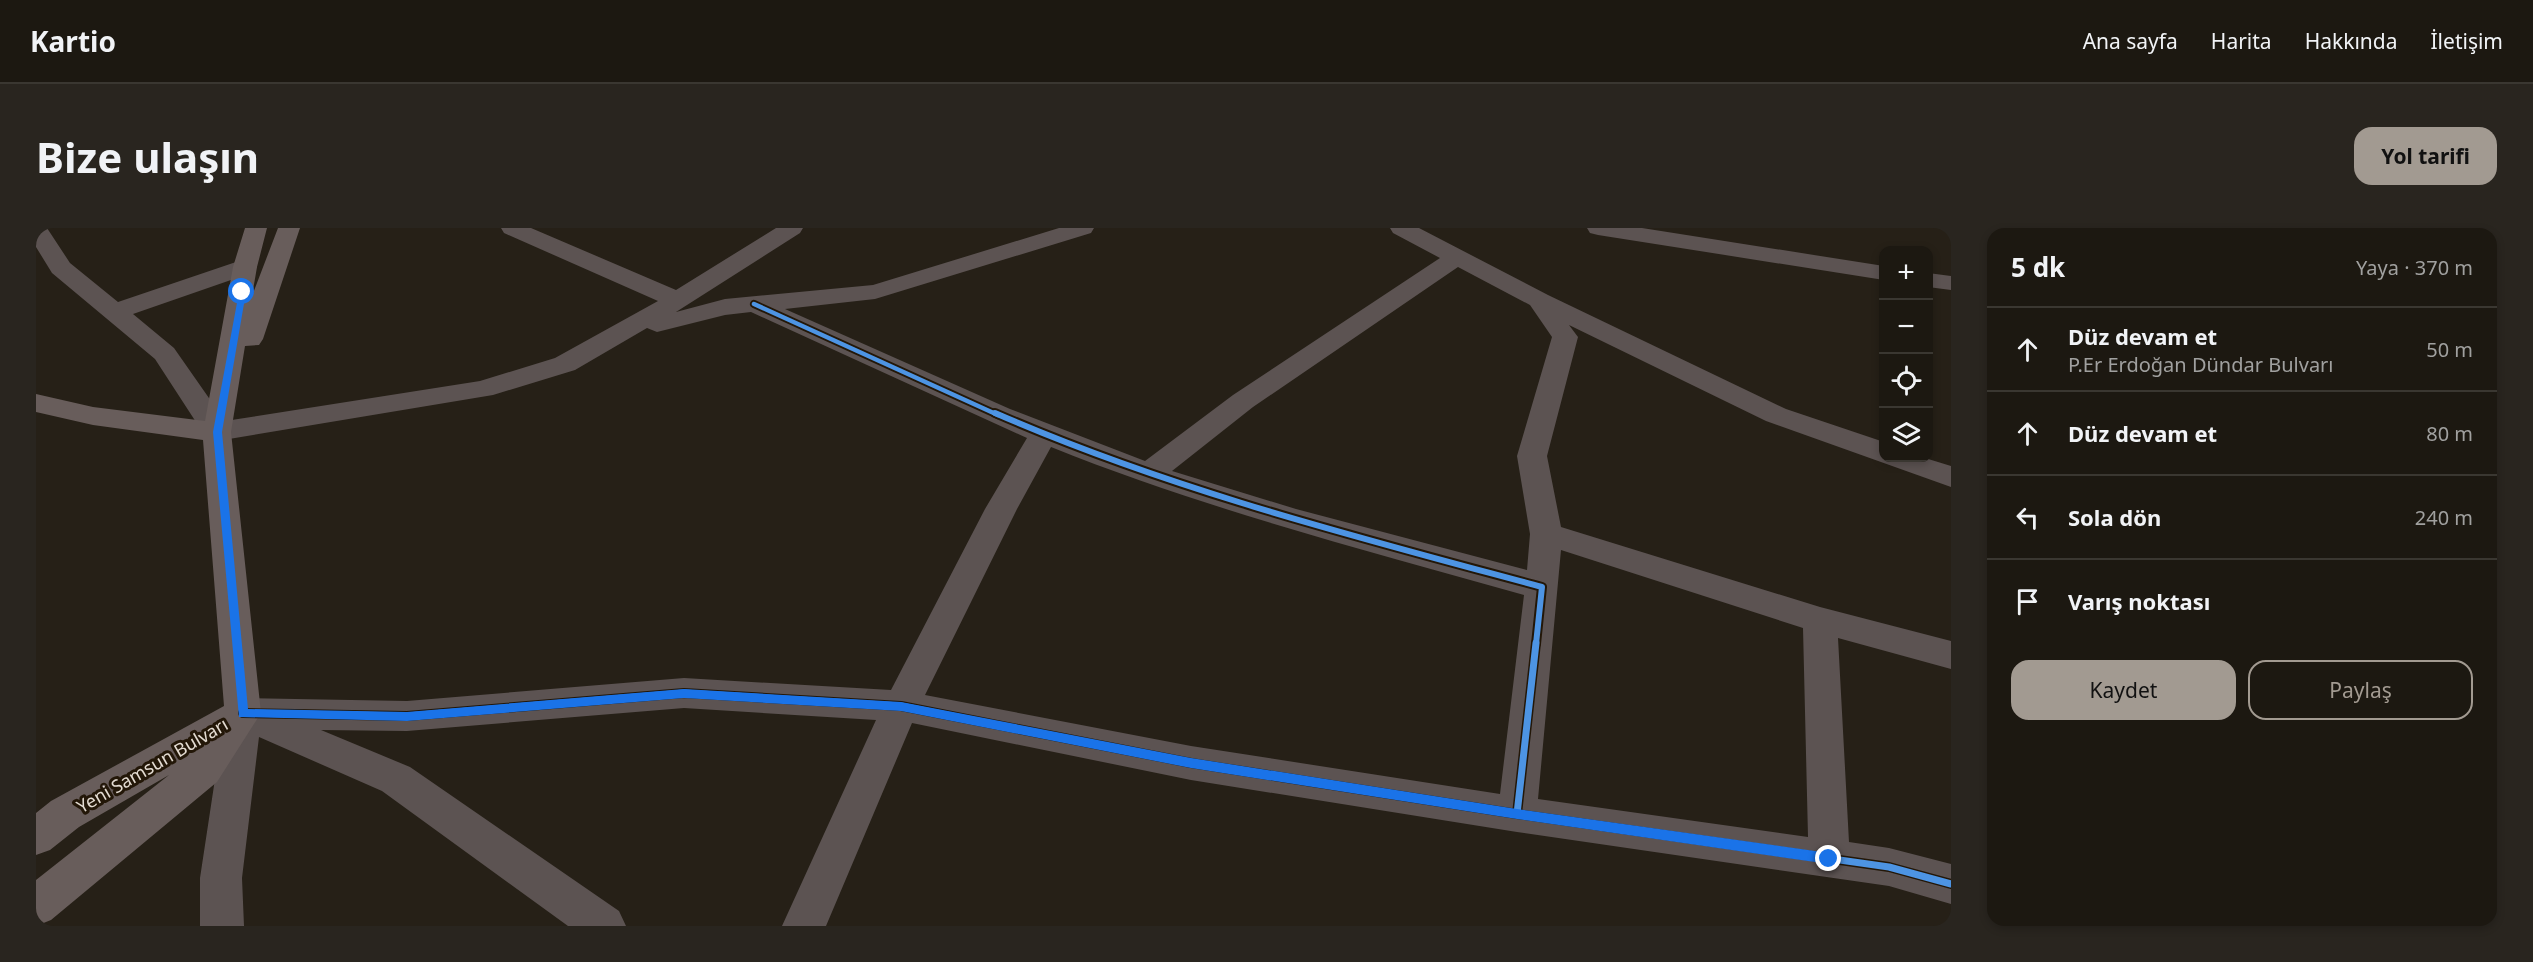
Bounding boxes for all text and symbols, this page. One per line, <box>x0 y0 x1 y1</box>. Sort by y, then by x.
text: Kartio <box>30 22 116 60</box>
text: Ana sayfa <box>2083 27 2178 55</box>
text: Harita <box>2211 27 2272 55</box>
text: Hakkında <box>2305 27 2398 55</box>
text: İletişim <box>2431 27 2503 55</box>
button: Yol tarifi <box>2354 127 2497 185</box>
text: Bize ulaşın <box>36 128 259 185</box>
map controls <box>1879 246 1933 462</box>
button: + <box>1879 246 1933 300</box>
text: 5 dk <box>2011 249 2065 285</box>
text: Yaya · 370 m <box>2356 254 2473 281</box>
route start <box>228 278 254 304</box>
button: − <box>1879 300 1933 354</box>
text: Düz devam et <box>2068 321 2217 351</box>
icon: ahead <box>2011 333 2044 366</box>
text: 50 m <box>2426 336 2473 363</box>
text: P.Er Erdoğan Dündar Bulvarı <box>2068 351 2334 378</box>
button: locate <box>1879 354 1933 408</box>
button: layers <box>1879 408 1933 462</box>
icon: ahead <box>2011 417 2044 450</box>
text: Düz devam et <box>2068 418 2217 448</box>
text: 80 m <box>2426 420 2473 447</box>
icon: left <box>2011 501 2044 534</box>
text: Sola dön <box>2068 502 2161 532</box>
text: 240 m <box>2415 504 2473 531</box>
icon: arrive <box>2011 585 2044 618</box>
text: Varış noktası <box>2068 586 2210 616</box>
button: Kaydet <box>2011 660 2236 720</box>
button: Paylaş <box>2248 660 2473 720</box>
street label: Yeni Samsun Bulvarı <box>72 712 232 818</box>
route end <box>1815 845 1841 871</box>

